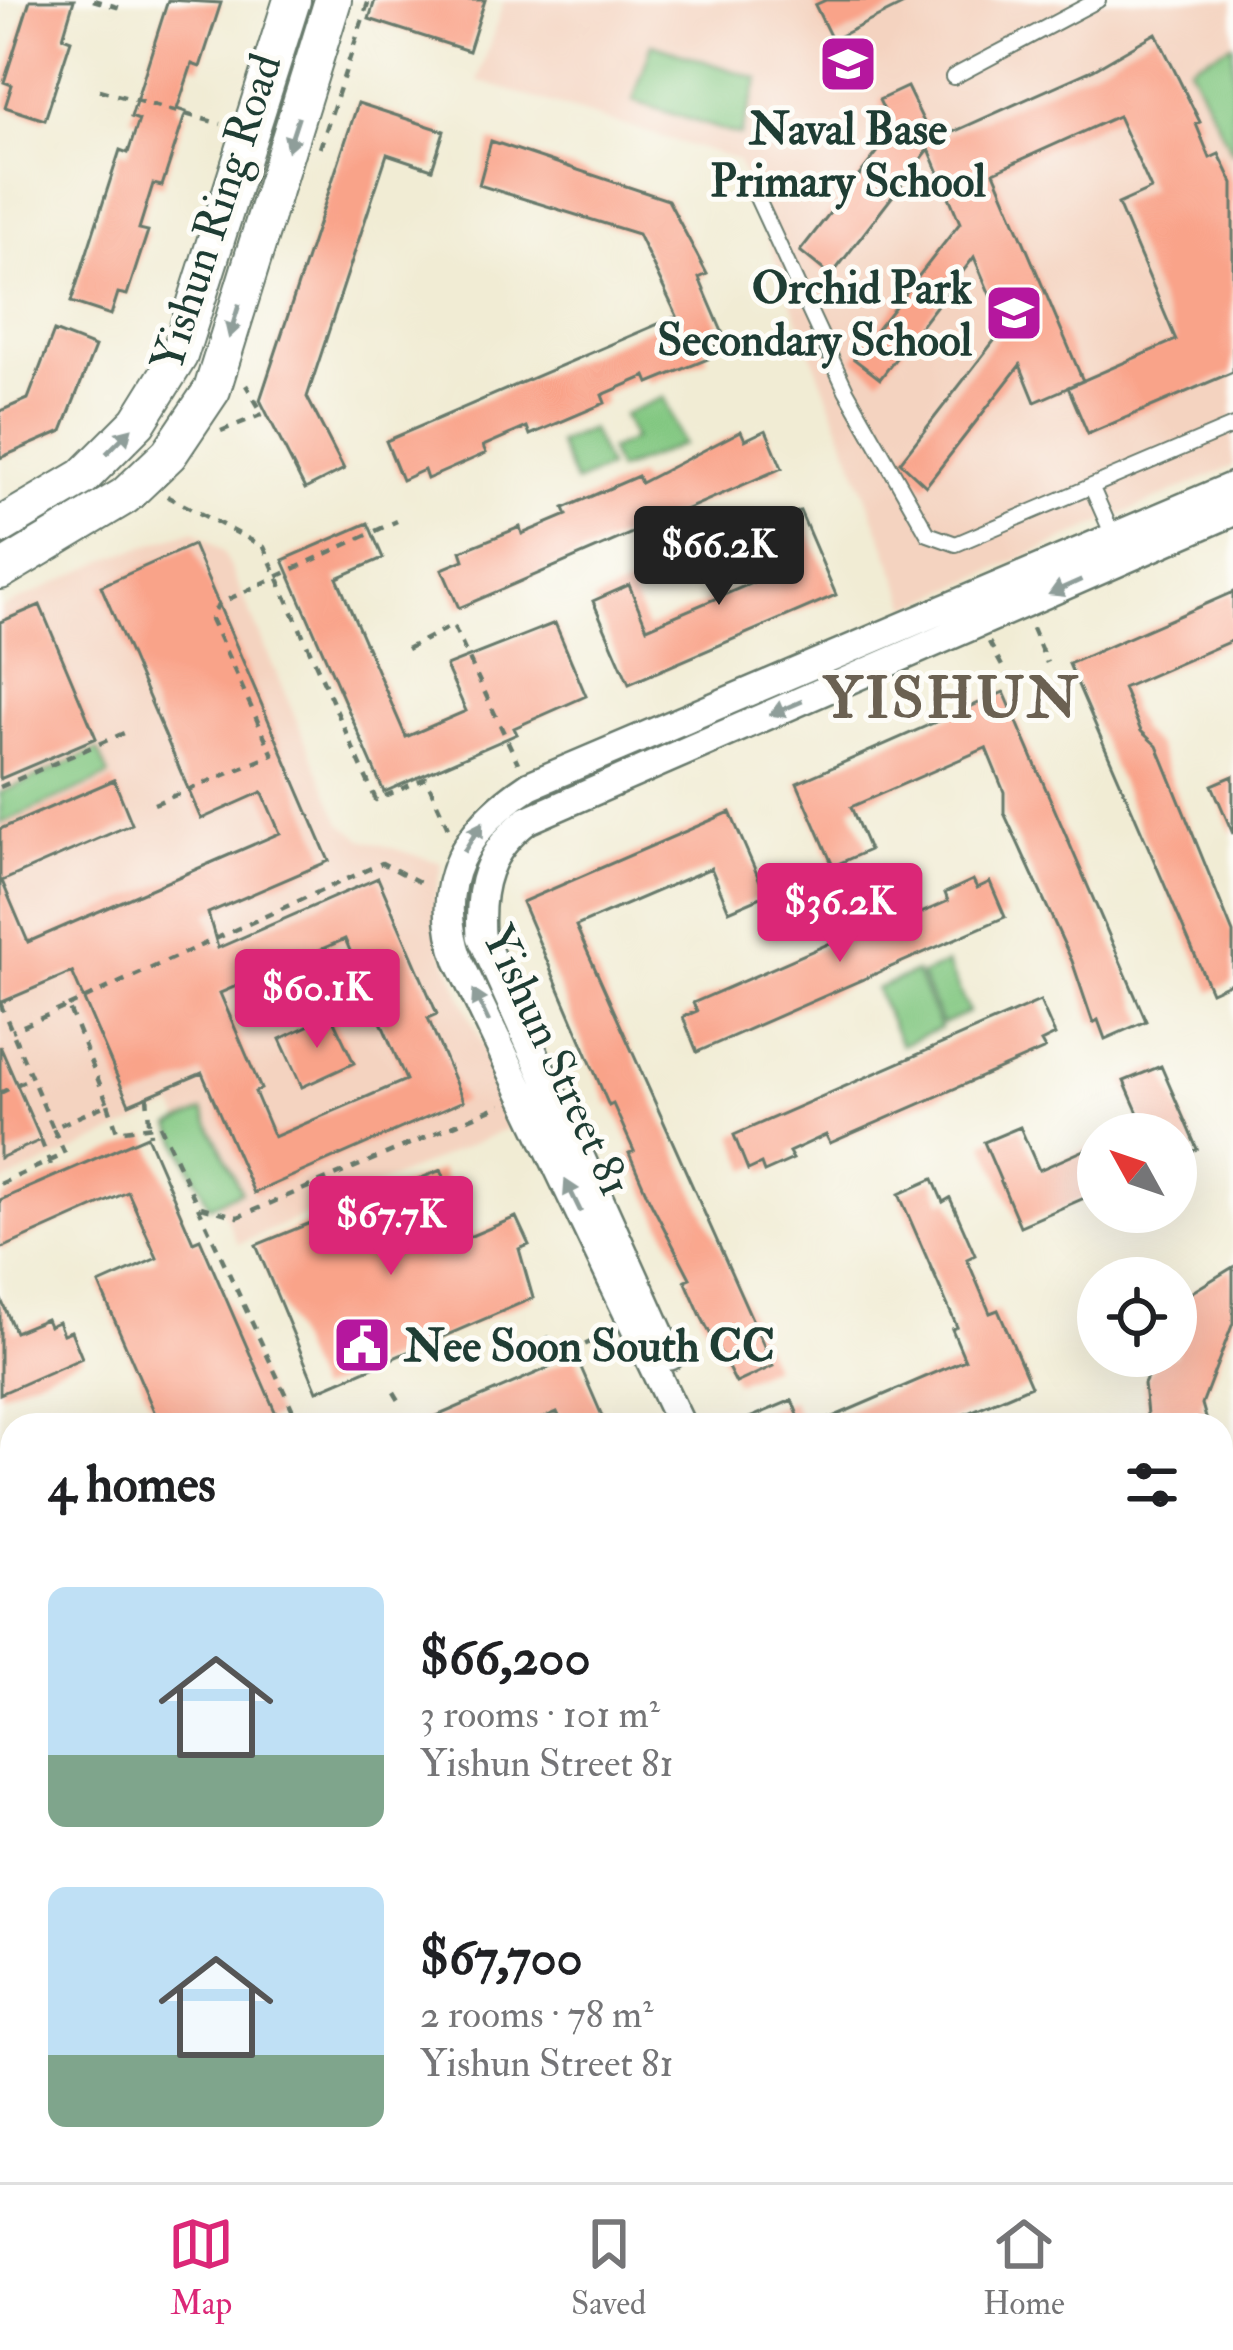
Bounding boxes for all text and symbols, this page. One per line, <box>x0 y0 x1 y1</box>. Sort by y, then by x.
school or university icon: Naval Base Primary School <box>817 33 879 95</box>
street label: Yishun Ring Road <box>139 47 295 378</box>
place label: Naval Base Primary School <box>710 102 986 210</box>
one-way arrow <box>282 116 301 153</box>
place label: Orchid Park Secondary School <box>657 261 972 369</box>
school or university icon: Orchid Park Secondary School <box>983 282 1045 344</box>
one-way arrow <box>223 303 242 340</box>
one-way arrow <box>105 427 133 455</box>
pin: $66.2K <box>621 506 817 608</box>
text: $66.2K <box>661 520 777 569</box>
one-way arrow <box>1047 578 1082 598</box>
district label: YISHUN <box>822 663 1081 735</box>
one-way arrow <box>768 699 803 719</box>
one-way arrow <box>462 820 484 853</box>
pin: $36.2K <box>742 863 938 965</box>
text: $36.2K <box>784 877 896 926</box>
street label: Yishun Street 81 <box>469 917 643 1205</box>
pin: $60.1K <box>219 949 415 1051</box>
text: $60.1K <box>262 963 372 1012</box>
one-way arrow <box>471 988 491 1023</box>
north arrow <box>1077 1113 1197 1233</box>
map controls <box>1077 1113 1197 1377</box>
pin: $67.7K <box>293 1176 489 1278</box>
one-way arrow <box>563 1178 583 1213</box>
text: $67.7K <box>336 1190 446 1239</box>
button: locate <box>1077 1257 1197 1377</box>
public building icon: Nee Soon South CC <box>331 1314 393 1376</box>
place label: Nee Soon South CC <box>403 1319 775 1375</box>
icon: filters <box>1119 1452 1185 1518</box>
text: 4 homes <box>48 1453 216 1517</box>
text: $66,200 <box>420 1626 591 1690</box>
icon: home <box>144 1635 288 1779</box>
text: 3 rooms · 101 m² <box>420 1690 660 1739</box>
text: Yishun Street 81 <box>420 1739 673 1788</box>
text: $67,700 <box>420 1926 583 1990</box>
icon: home <box>144 1935 288 2079</box>
text: 2 rooms · 78 m² <box>420 1990 653 2039</box>
text: Yishun Street 81 <box>420 2039 673 2088</box>
tab: Map <box>168 2211 234 2324</box>
tab: Saved <box>571 2211 646 2324</box>
tab: Home <box>983 2211 1065 2324</box>

